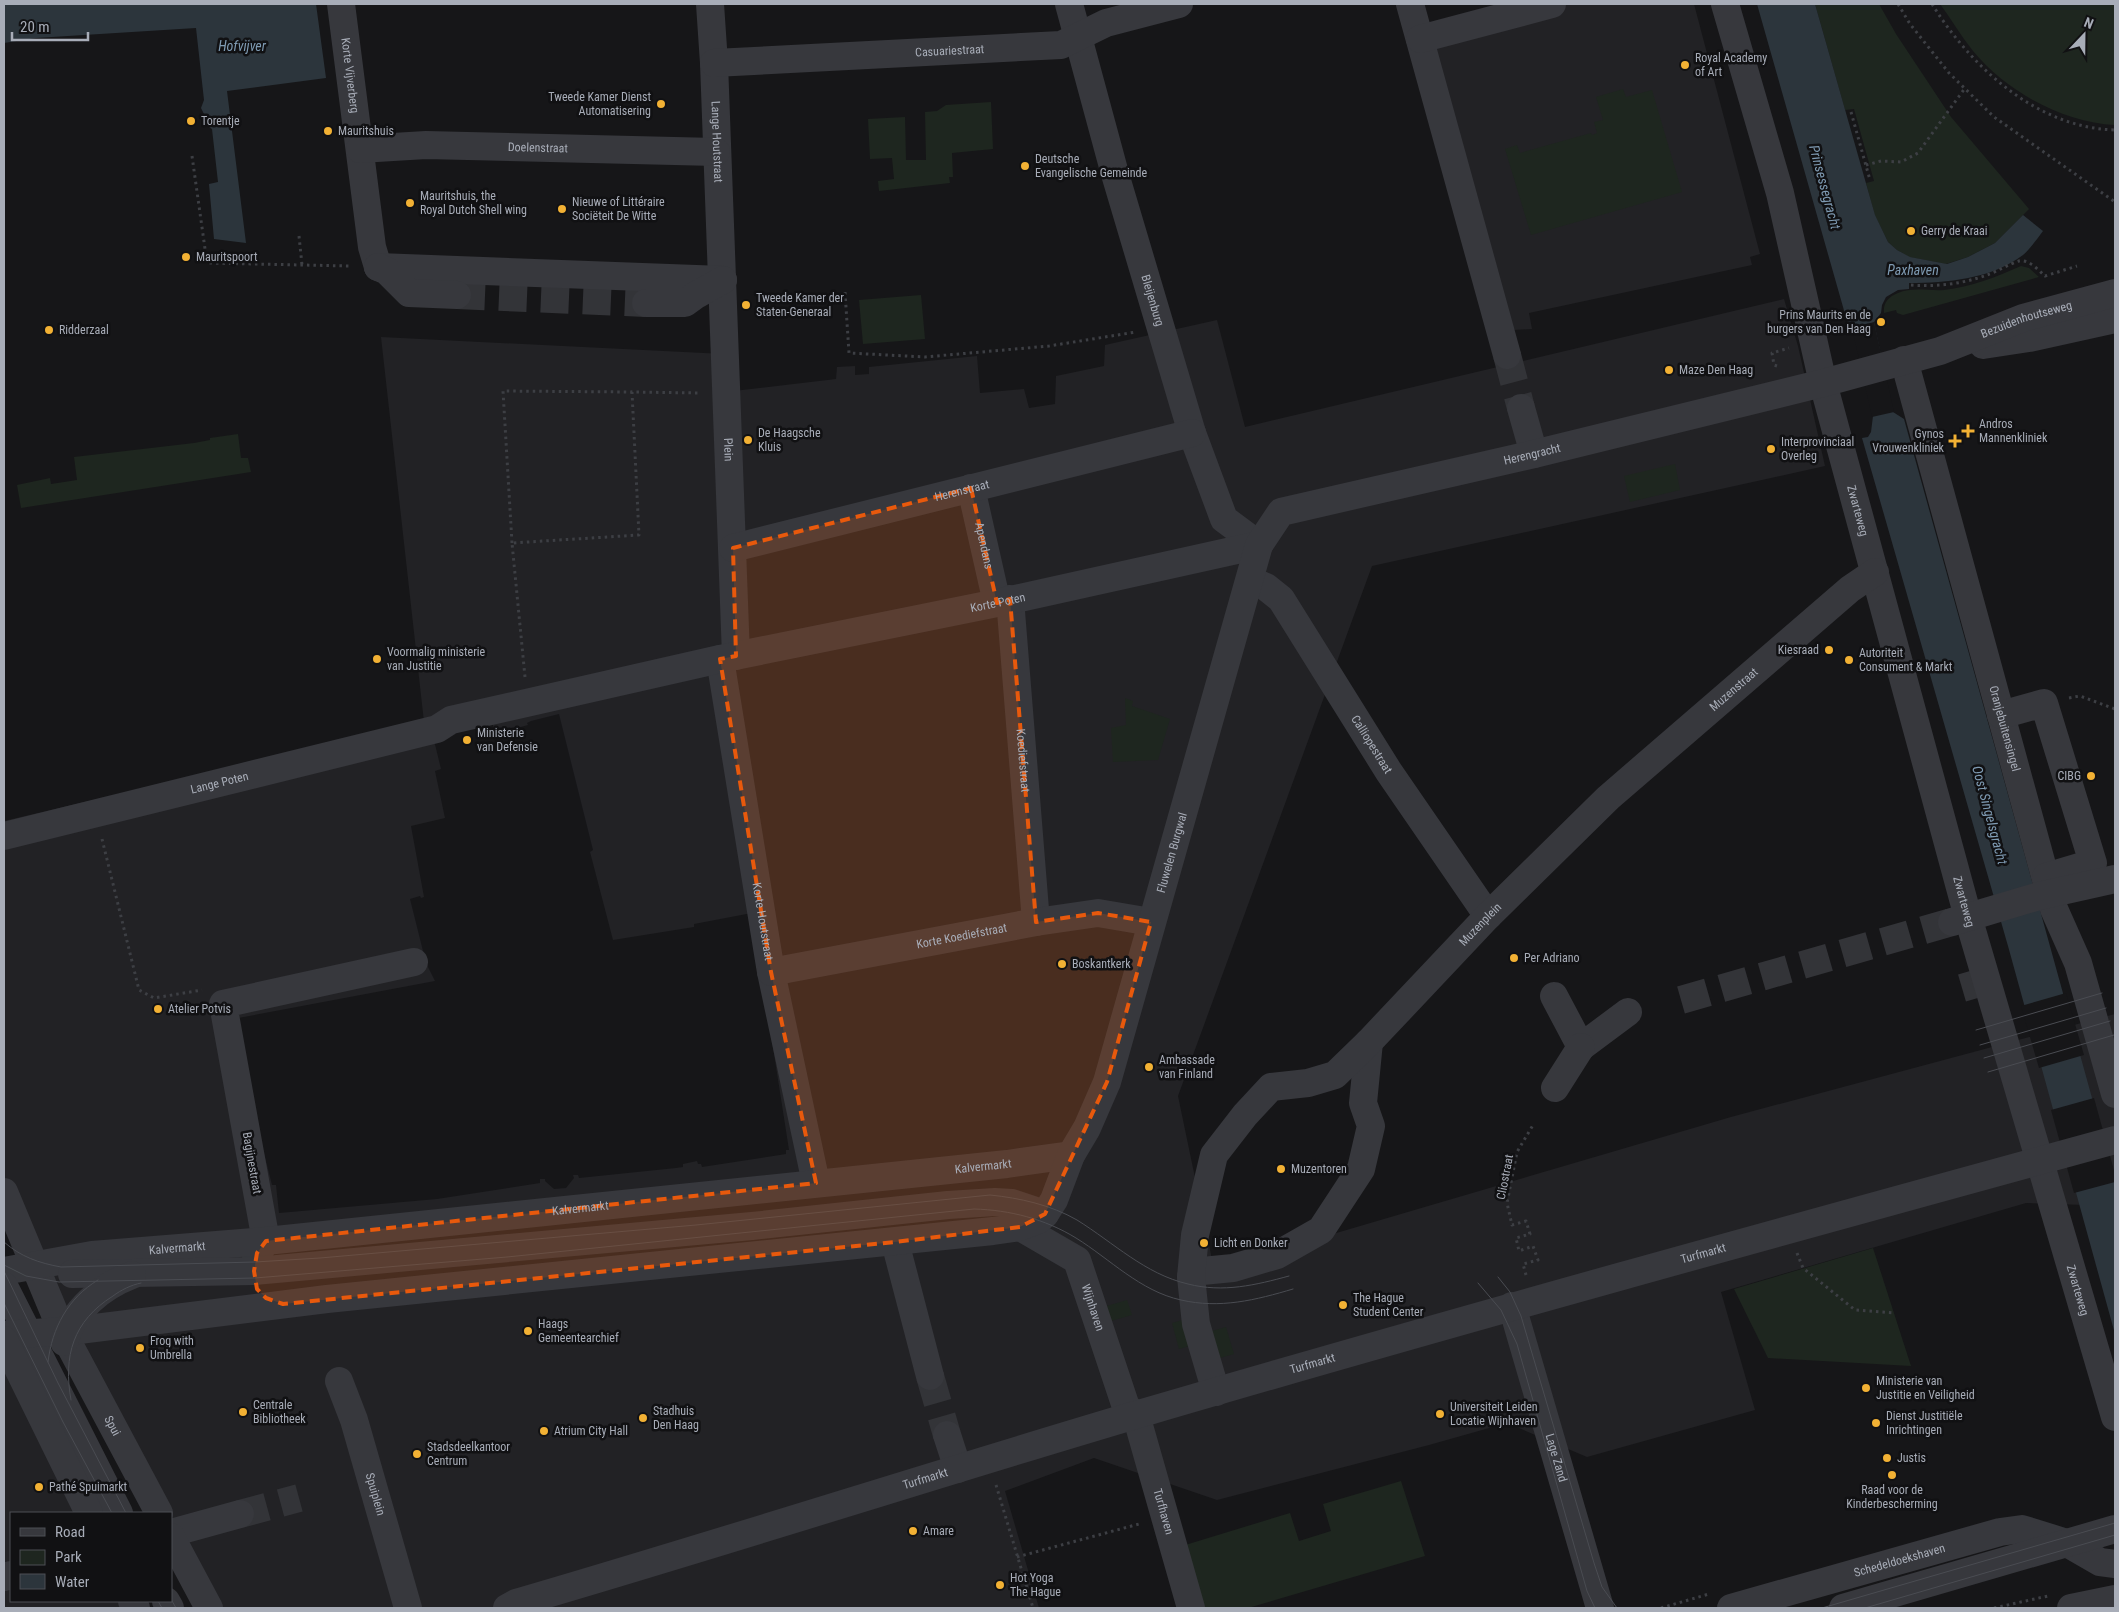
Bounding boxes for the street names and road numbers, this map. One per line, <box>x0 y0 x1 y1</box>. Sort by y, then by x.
street label: Korte Vijverberg <box>338 37 362 114</box>
street label: Casuariestraat <box>915 42 985 60</box>
street label: Lange Houtstraat <box>708 101 725 183</box>
street label: Doelenstraat <box>508 140 569 155</box>
street label: Bleijenburg <box>1138 273 1167 328</box>
street label: Bezuidenhoutseweg <box>1979 298 2073 341</box>
street label: Plein <box>721 438 736 462</box>
street label: Herengracht <box>1502 441 1562 468</box>
street label: Herenstraat <box>933 477 991 504</box>
street label: Zwarteweg <box>1844 484 1871 538</box>
street label: Apendans <box>972 521 996 570</box>
street label: Korte Poten <box>969 590 1027 615</box>
street label: Muzenstraat <box>1707 664 1761 714</box>
street label: Oranjebuitensingel <box>1986 684 2023 773</box>
street label: Calliopestraat <box>1348 713 1395 776</box>
street label: Koediefstraat <box>1013 728 1033 793</box>
street label: Lange Poten <box>189 769 250 797</box>
street label: Fluwelen Burgwal <box>1154 811 1190 894</box>
street label: Zwarteweg <box>1950 875 1978 929</box>
street label: Korte Houtstraat <box>750 882 776 962</box>
street label: Muzenplein <box>1456 900 1504 949</box>
street label: Korte Koediefstraat <box>915 921 1009 951</box>
street label: Bagijnestraat <box>240 1131 264 1195</box>
street label: Cliostraat <box>1494 1153 1516 1201</box>
street label: Kalvermarkt <box>954 1156 1013 1176</box>
street label: Kalvermarkt <box>551 1198 610 1218</box>
street label: Kalvermarkt <box>148 1239 207 1257</box>
street label: Turfmarkt <box>1679 1240 1728 1266</box>
street label: Zwarteweg <box>2064 1263 2092 1317</box>
street label: Wijnhaven <box>1079 1282 1107 1333</box>
street label: Turfmarkt <box>1288 1350 1337 1377</box>
street label: Spui <box>101 1413 124 1438</box>
street label: Lage Zand <box>1543 1432 1570 1483</box>
street label: Turfmarkt <box>901 1465 950 1492</box>
street label: Spuiplein <box>363 1471 388 1517</box>
street label: Turfhaven <box>1150 1487 1177 1536</box>
street label: Schedeldoekshaven <box>1852 1541 1947 1580</box>

